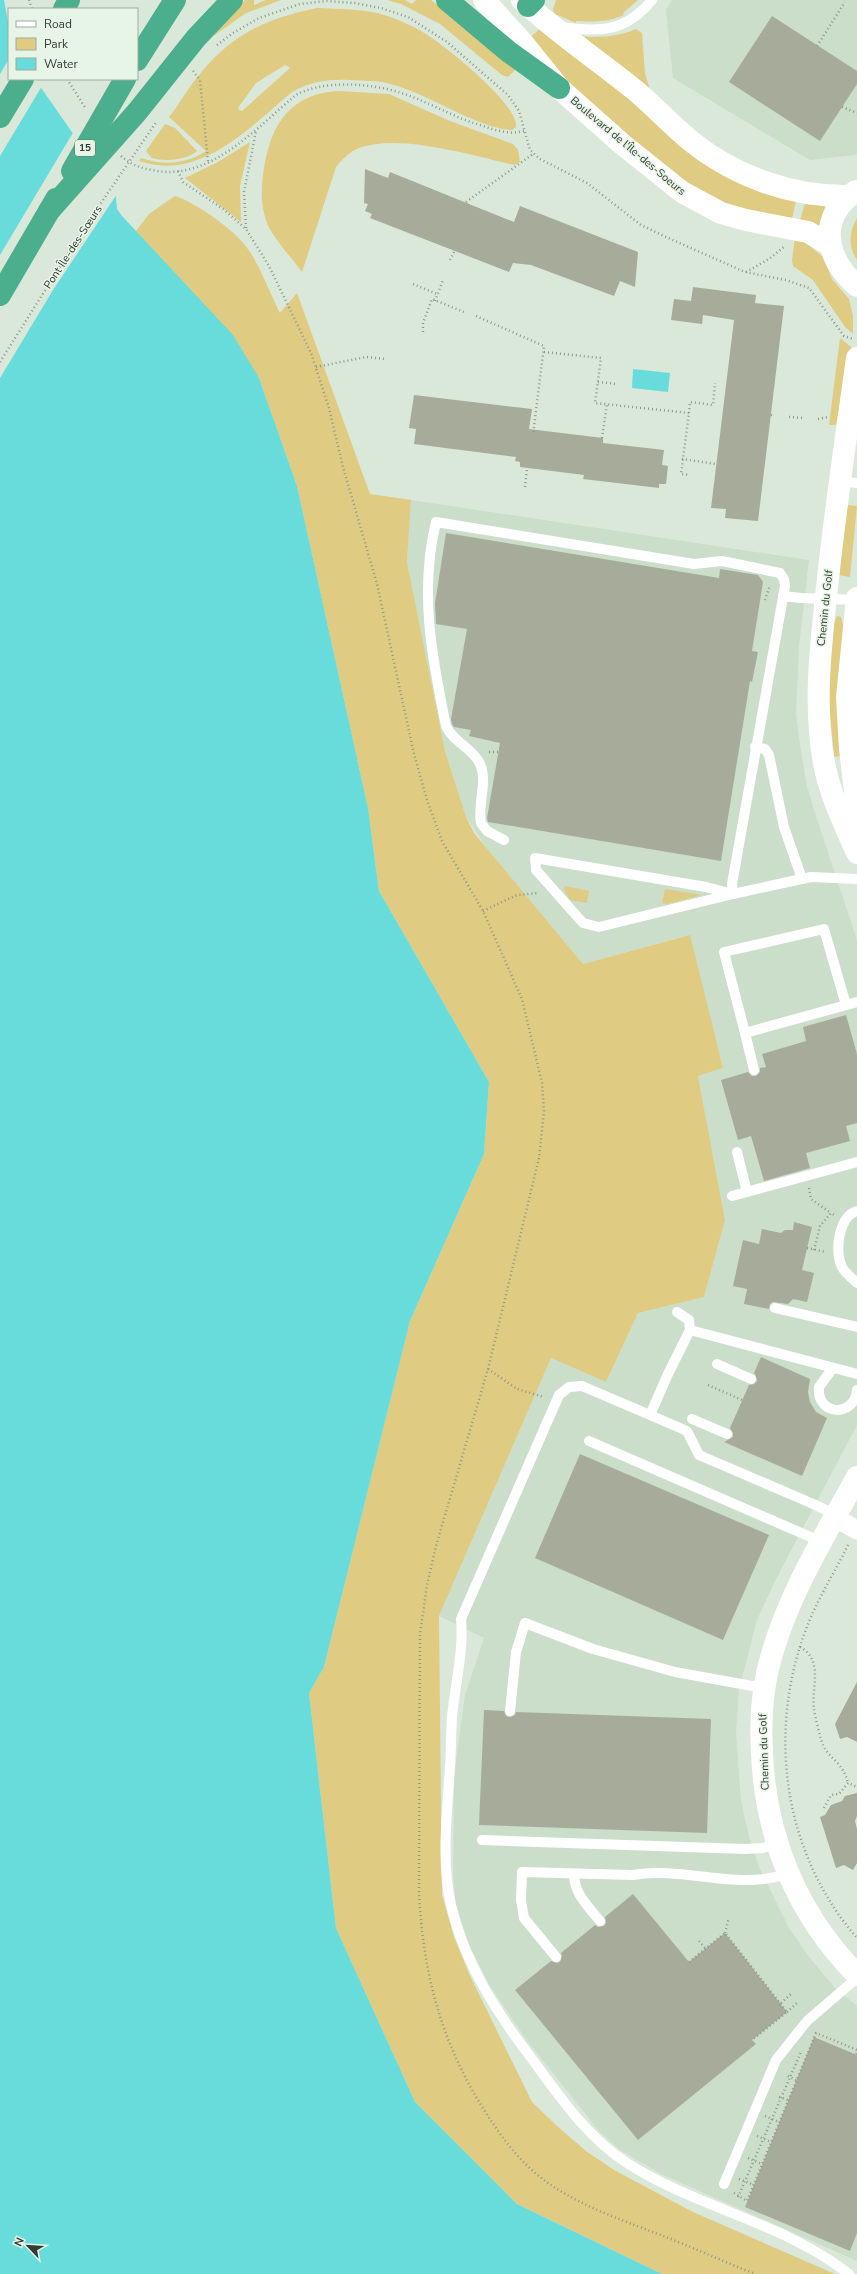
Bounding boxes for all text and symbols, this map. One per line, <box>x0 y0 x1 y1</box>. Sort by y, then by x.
legend <box>8 8 138 80</box>
text: Road <box>44 16 72 32</box>
text: Park <box>44 36 69 52</box>
text: Water <box>44 56 78 72</box>
street label: Boulevard de l'Île-des-Soeurs <box>567 92 690 199</box>
road number: 15 <box>75 140 95 156</box>
street label: Pont Île-des-Sœurs <box>40 202 106 292</box>
street label: Chemin du Golf <box>814 569 837 647</box>
street label: Chemin du Golf <box>755 1713 773 1791</box>
north arrow <box>8 2226 48 2266</box>
text: N <box>11 2235 28 2249</box>

